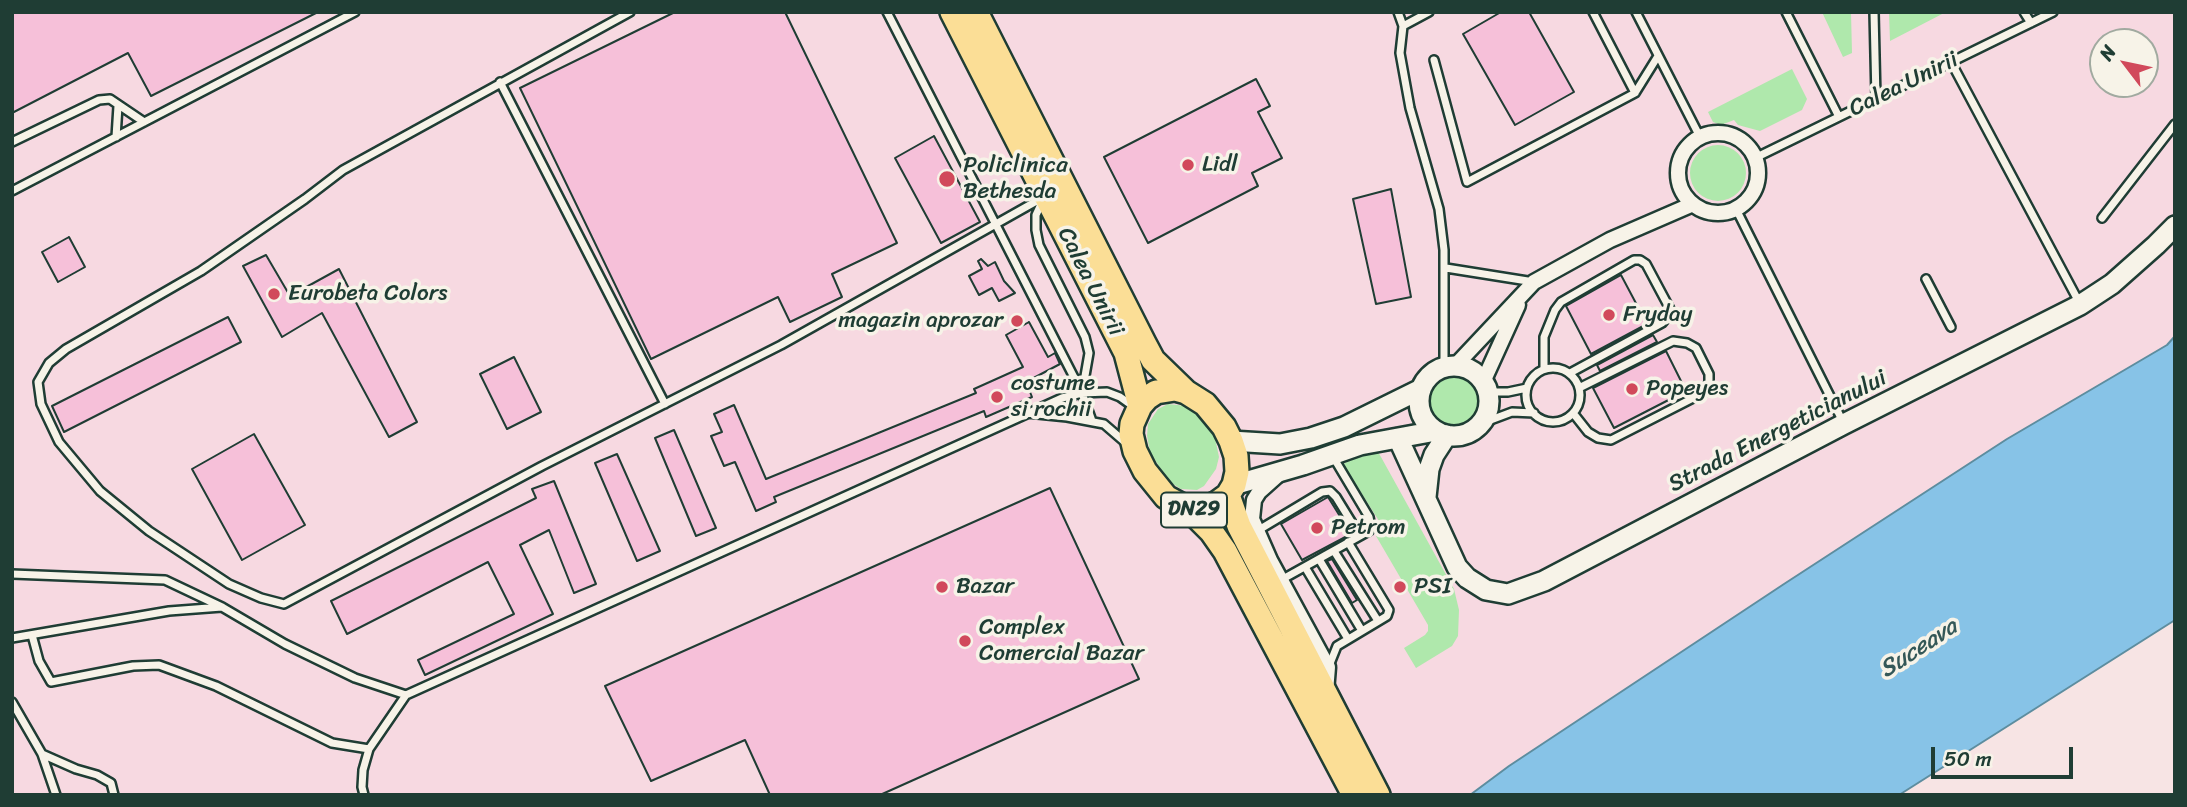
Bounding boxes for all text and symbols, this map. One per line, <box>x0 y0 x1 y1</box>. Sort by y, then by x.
north arrow <box>2089 28 2159 98</box>
text: N <box>2090 38 2125 67</box>
street label: Calea Unirii <box>1845 47 1963 123</box>
place label: Lidl <box>1202 151 1238 179</box>
place label: Policlinica Bethesda <box>963 152 1068 206</box>
marker: Lidl <box>1180 157 1196 173</box>
marker: Policlinica Bethesda <box>937 169 957 189</box>
street label: Calea Unirii <box>1051 223 1129 341</box>
place label: Eurobeta Colors <box>288 280 448 308</box>
marker: Eurobeta Colors <box>266 286 282 302</box>
place label: Fryday <box>1623 301 1693 329</box>
place label: magazin aprozar <box>838 307 1003 335</box>
marker: Fryday <box>1601 307 1617 323</box>
marker: magazin aprozar <box>1009 313 1025 329</box>
street label: Strada Energeticianului <box>1664 365 1892 499</box>
place label: costume si rochii <box>1011 370 1095 424</box>
place label: Popeyes <box>1646 375 1728 403</box>
marker: Popeyes <box>1624 381 1640 397</box>
marker: costume si rochii <box>989 389 1005 405</box>
road number: DN29 <box>1161 492 1227 528</box>
place label: Petrom <box>1331 514 1406 542</box>
marker: Petrom <box>1309 520 1325 536</box>
place label: Bazar <box>956 573 1014 601</box>
place label: PSI <box>1414 573 1452 601</box>
marker: Bazar <box>934 579 950 595</box>
marker: PSI <box>1392 579 1408 595</box>
water label: Suceava <box>1874 613 1964 685</box>
place label: Complex Comercial Bazar <box>979 614 1144 668</box>
marker: Complex Comercial Bazar <box>957 633 973 649</box>
scale bar <box>1935 734 2077 778</box>
text: 50 m <box>1944 740 1992 778</box>

